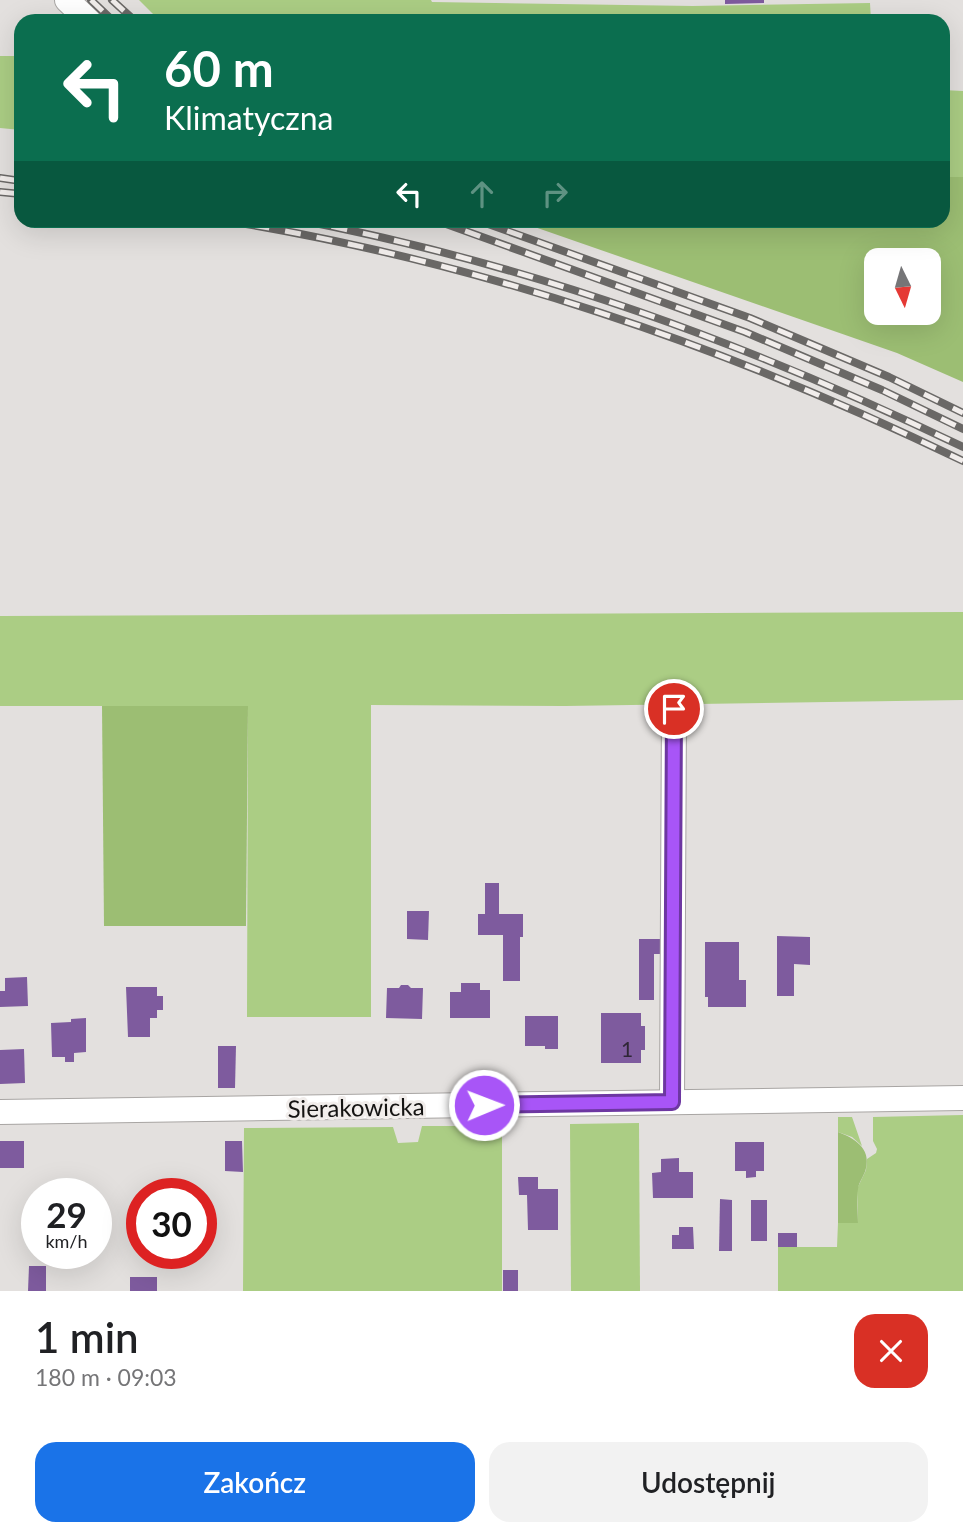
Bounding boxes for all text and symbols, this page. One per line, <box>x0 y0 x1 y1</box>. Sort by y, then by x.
text: 60 m <box>164 39 274 97</box>
icon: left <box>49 42 140 133</box>
text: Klimatyczna <box>164 98 333 137</box>
icon: left <box>390 175 428 213</box>
icon: ahead <box>463 175 501 213</box>
icon: right <box>536 175 574 213</box>
north arrow <box>864 248 942 326</box>
map controls <box>864 248 941 325</box>
pin <box>644 679 704 739</box>
icon: arrive <box>655 690 693 728</box>
house number: 1 <box>621 1036 633 1061</box>
position arrow <box>447 1068 521 1142</box>
street label: Sierakowicka <box>287 1091 425 1123</box>
speed limit sign: 30 <box>126 1178 217 1269</box>
text: 29 <box>46 1193 87 1235</box>
text: km/h <box>45 1230 88 1252</box>
text: 1 min <box>35 1312 139 1362</box>
button: close <box>854 1314 928 1388</box>
text: 180 m · 09:03 <box>35 1363 177 1391</box>
button: Zakończ <box>35 1442 475 1522</box>
button: Udostępnij <box>489 1442 928 1522</box>

